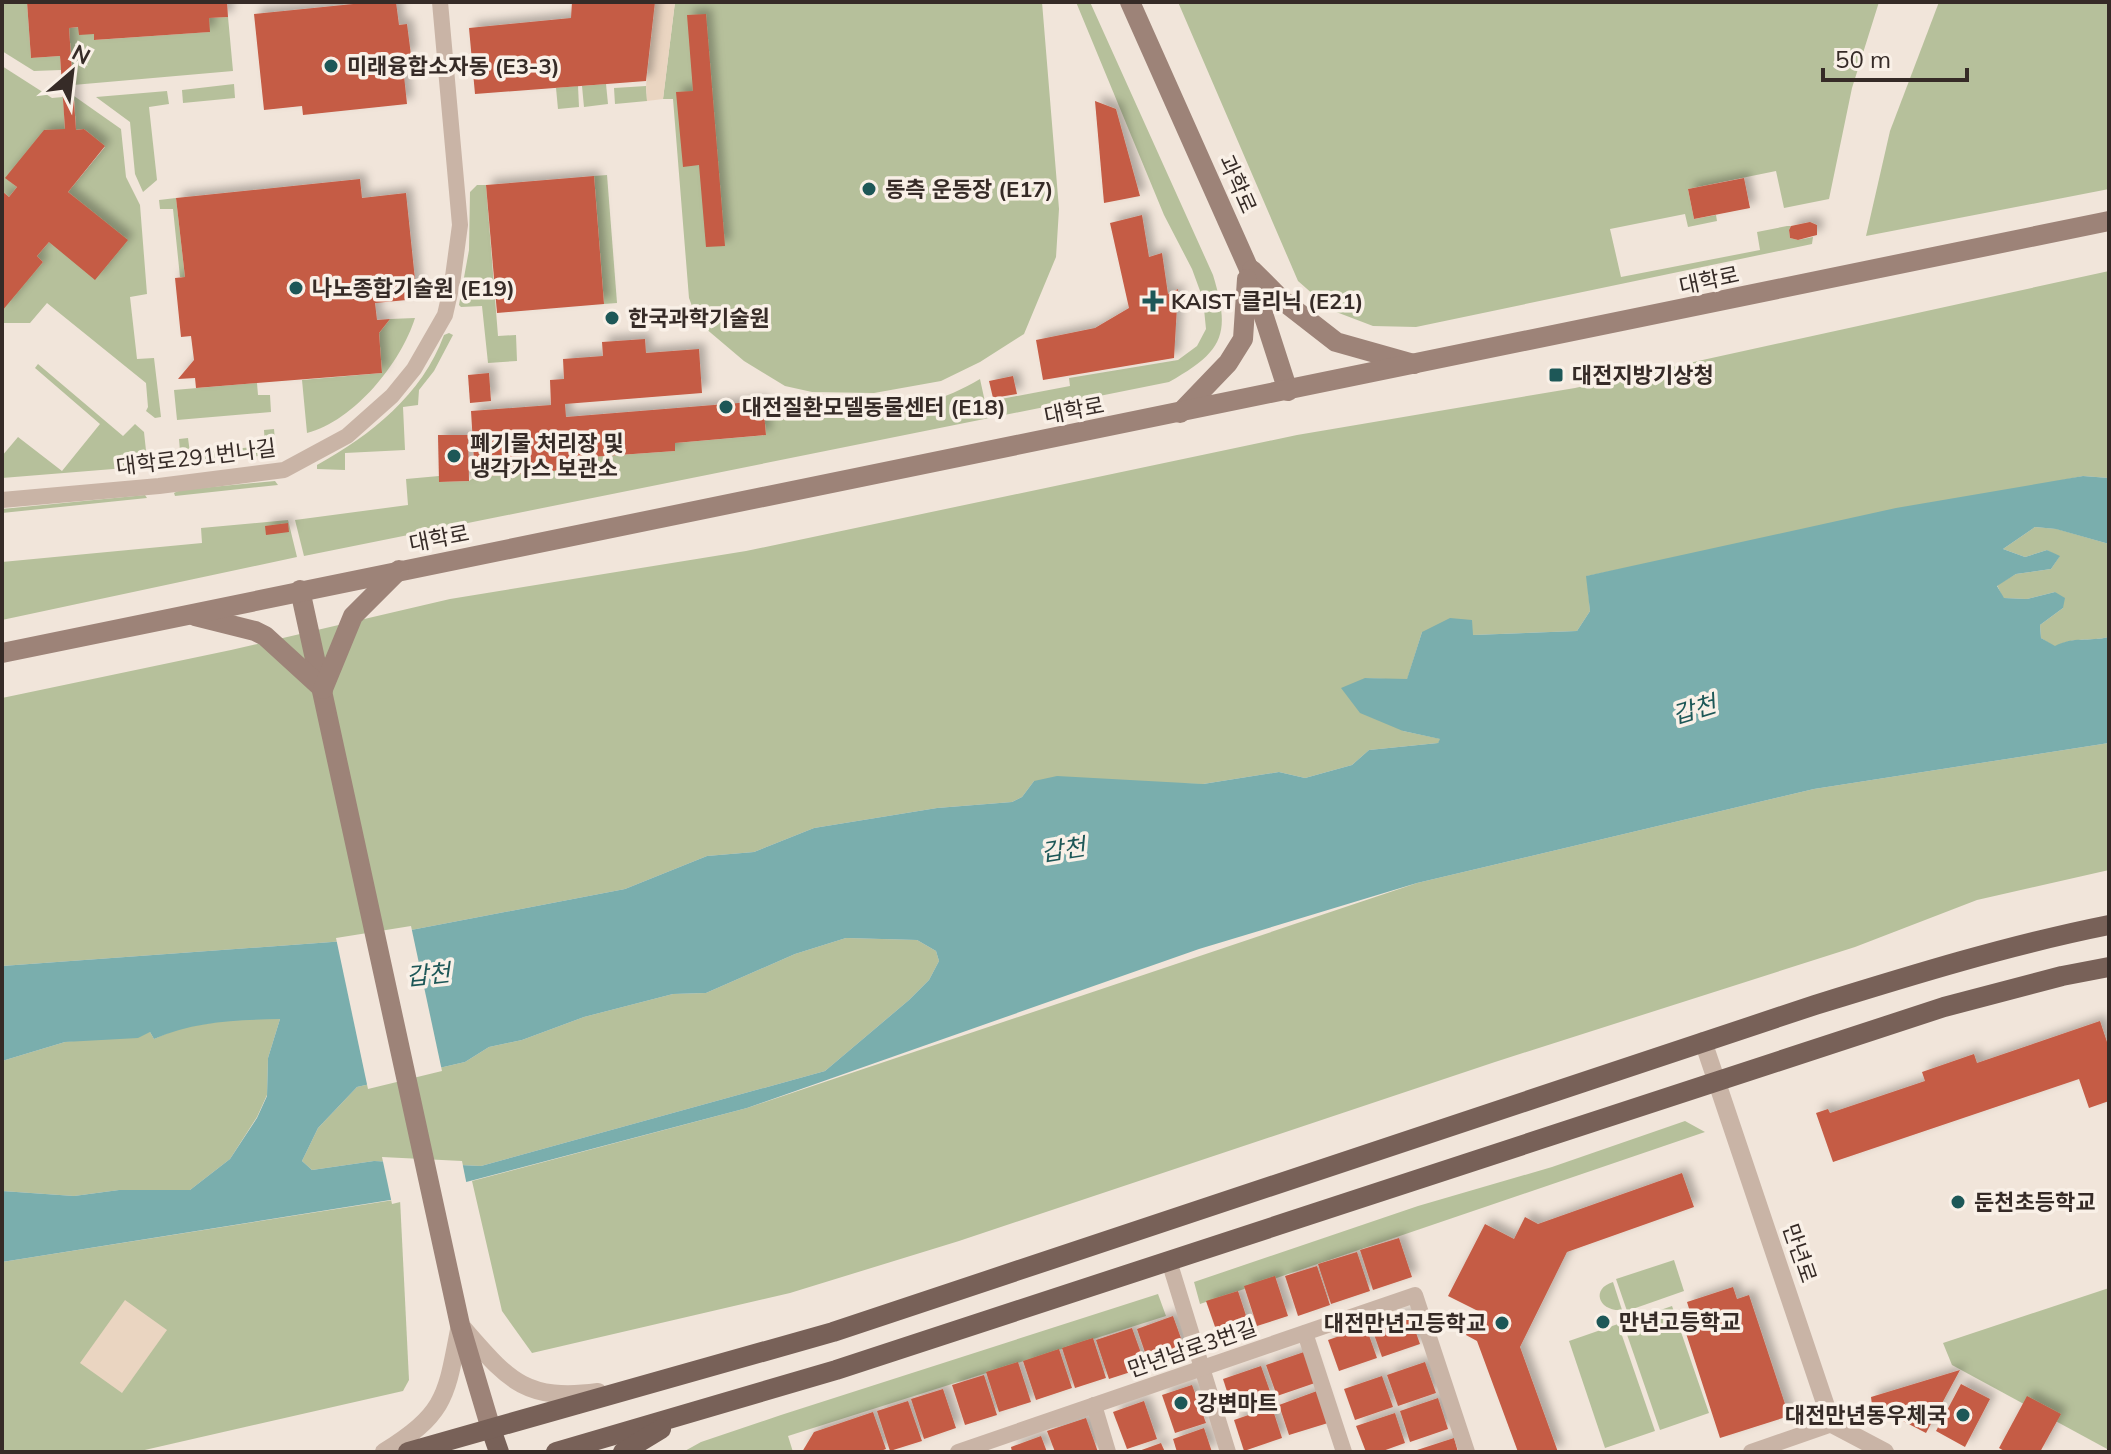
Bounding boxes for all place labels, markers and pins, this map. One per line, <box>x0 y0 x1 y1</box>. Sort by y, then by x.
place label: 미래융합소자동 (E3-3) <box>347 52 560 80</box>
marker: 미래융합소자동 (E3-3) <box>322 57 340 75</box>
place label: 동측 운동장 (E17) <box>885 175 1053 203</box>
marker: 동측 운동장 (E17) <box>860 180 878 198</box>
place label: 나노종합기술원 (E19) <box>312 274 515 302</box>
marker: 나노종합기술원 (E19) <box>287 279 305 297</box>
place label: KAIST 클리닉 (E21) <box>1171 287 1363 315</box>
marker: KAIST 클리닉 (E21) <box>1142 290 1164 312</box>
place label: 한국과학기술원 <box>628 304 770 332</box>
marker: 한국과학기술원 <box>603 309 621 327</box>
place label: 대전지방기상청 <box>1572 361 1714 389</box>
marker: 대전지방기상청 <box>1547 366 1565 384</box>
place label: 대전질환모델동물센터 (E18) <box>742 393 1006 421</box>
marker: 대전질환모델동물센터 (E18) <box>717 398 735 416</box>
place label: 폐기물 처리장 및 냉각가스 보관소 <box>470 429 624 482</box>
marker: 폐기물 처리장 및 냉각가스 보관소 <box>445 447 463 465</box>
place label: 둔천초등학교 <box>1974 1188 2095 1216</box>
marker: 둔천초등학교 <box>1949 1193 1967 1211</box>
place label: 만년고등학교 <box>1619 1308 1740 1336</box>
place label: 대전만년고등학교 <box>1324 1309 1486 1337</box>
marker: 만년고등학교 <box>1594 1313 1612 1331</box>
marker: 대전만년고등학교 <box>1493 1314 1511 1332</box>
place label: 강변마트 <box>1197 1389 1278 1417</box>
marker: 강변마트 <box>1172 1394 1190 1412</box>
place label: 대전만년동우체국 <box>1785 1401 1947 1429</box>
marker: 대전만년동우체국 <box>1954 1406 1972 1424</box>

